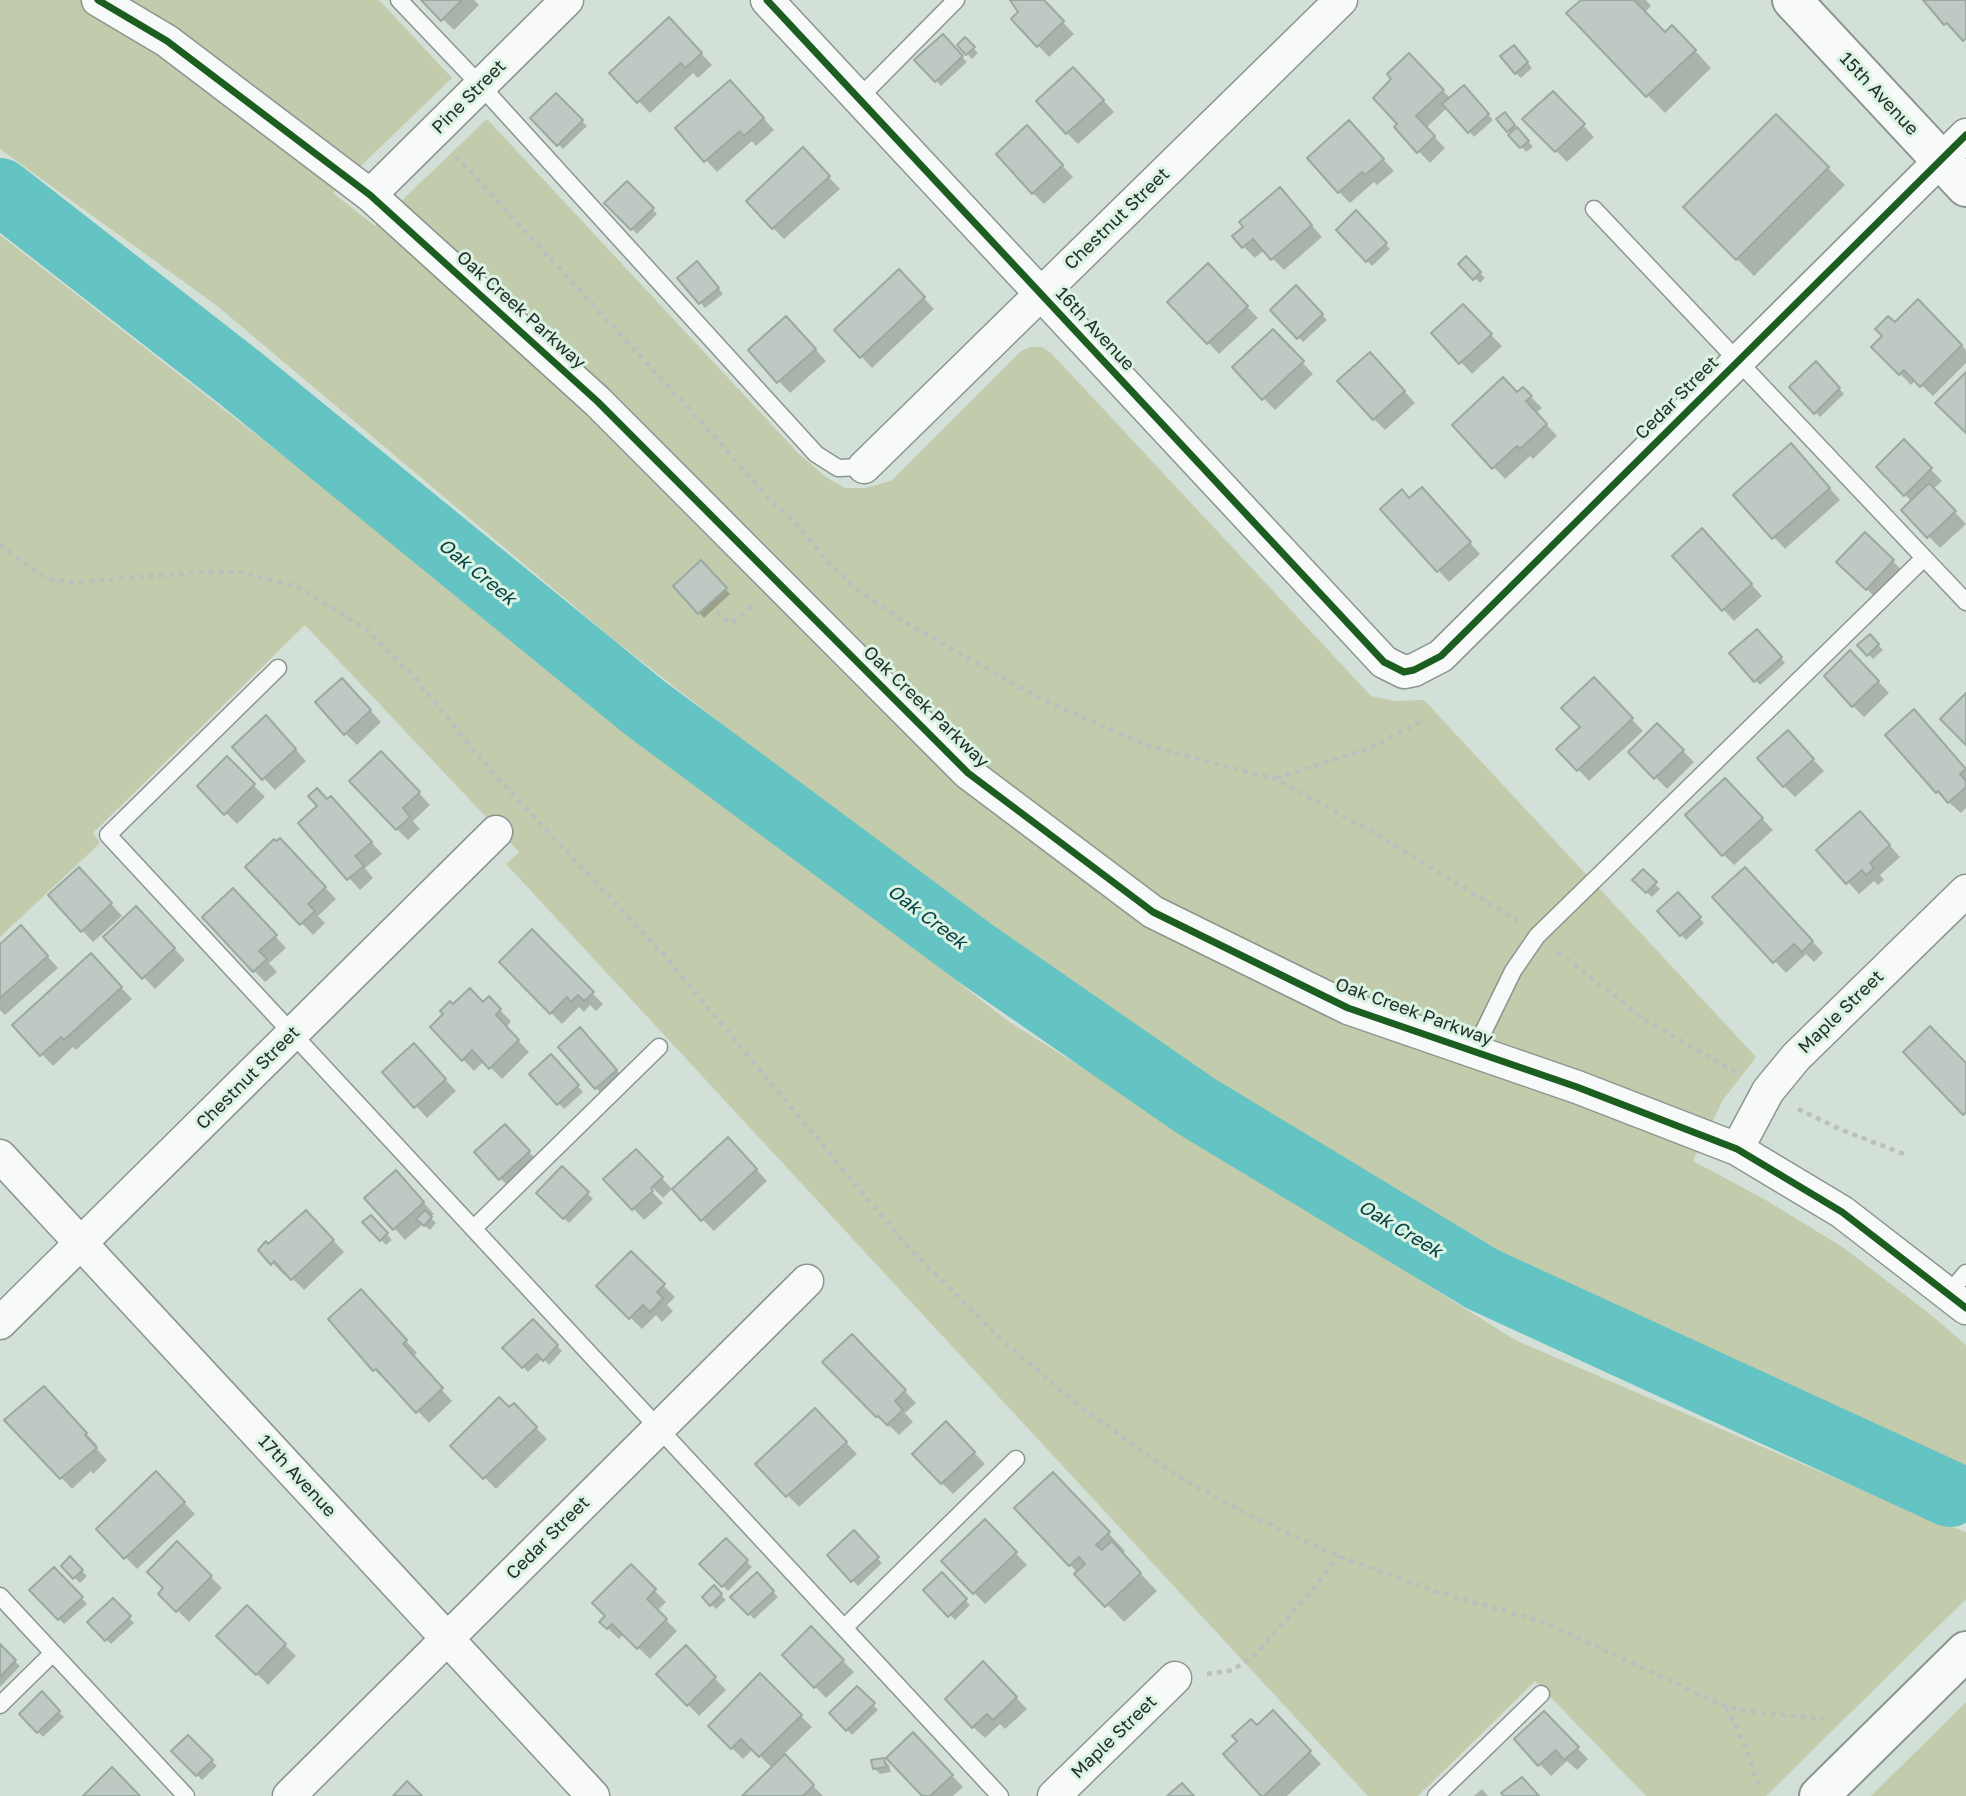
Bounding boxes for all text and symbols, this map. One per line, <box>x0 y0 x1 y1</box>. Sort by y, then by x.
street label: 15th Avenue <box>1835 48 1923 140</box>
street label: Pine Street <box>427 55 511 139</box>
street label: Chestnut Street <box>1060 163 1174 275</box>
street label: Oak Creek Parkway <box>452 246 590 374</box>
street label: 16th Avenue <box>1051 283 1139 375</box>
street label: Cedar Street <box>1631 352 1723 444</box>
water label: Oak Creek <box>434 534 520 610</box>
street label: Oak Creek Parkway <box>859 642 993 772</box>
water label: Oak Creek <box>883 880 971 954</box>
street label: Maple Street <box>1794 966 1888 1058</box>
street label: Oak Creek Parkway <box>1332 973 1496 1051</box>
street label: Chestnut Street <box>192 1022 304 1134</box>
water label: Oak Creek <box>1354 1195 1446 1263</box>
street label: 17th Avenue <box>253 1430 341 1522</box>
street label: Cedar Street <box>502 1492 594 1584</box>
street label: Maple Street <box>1067 1691 1161 1783</box>

